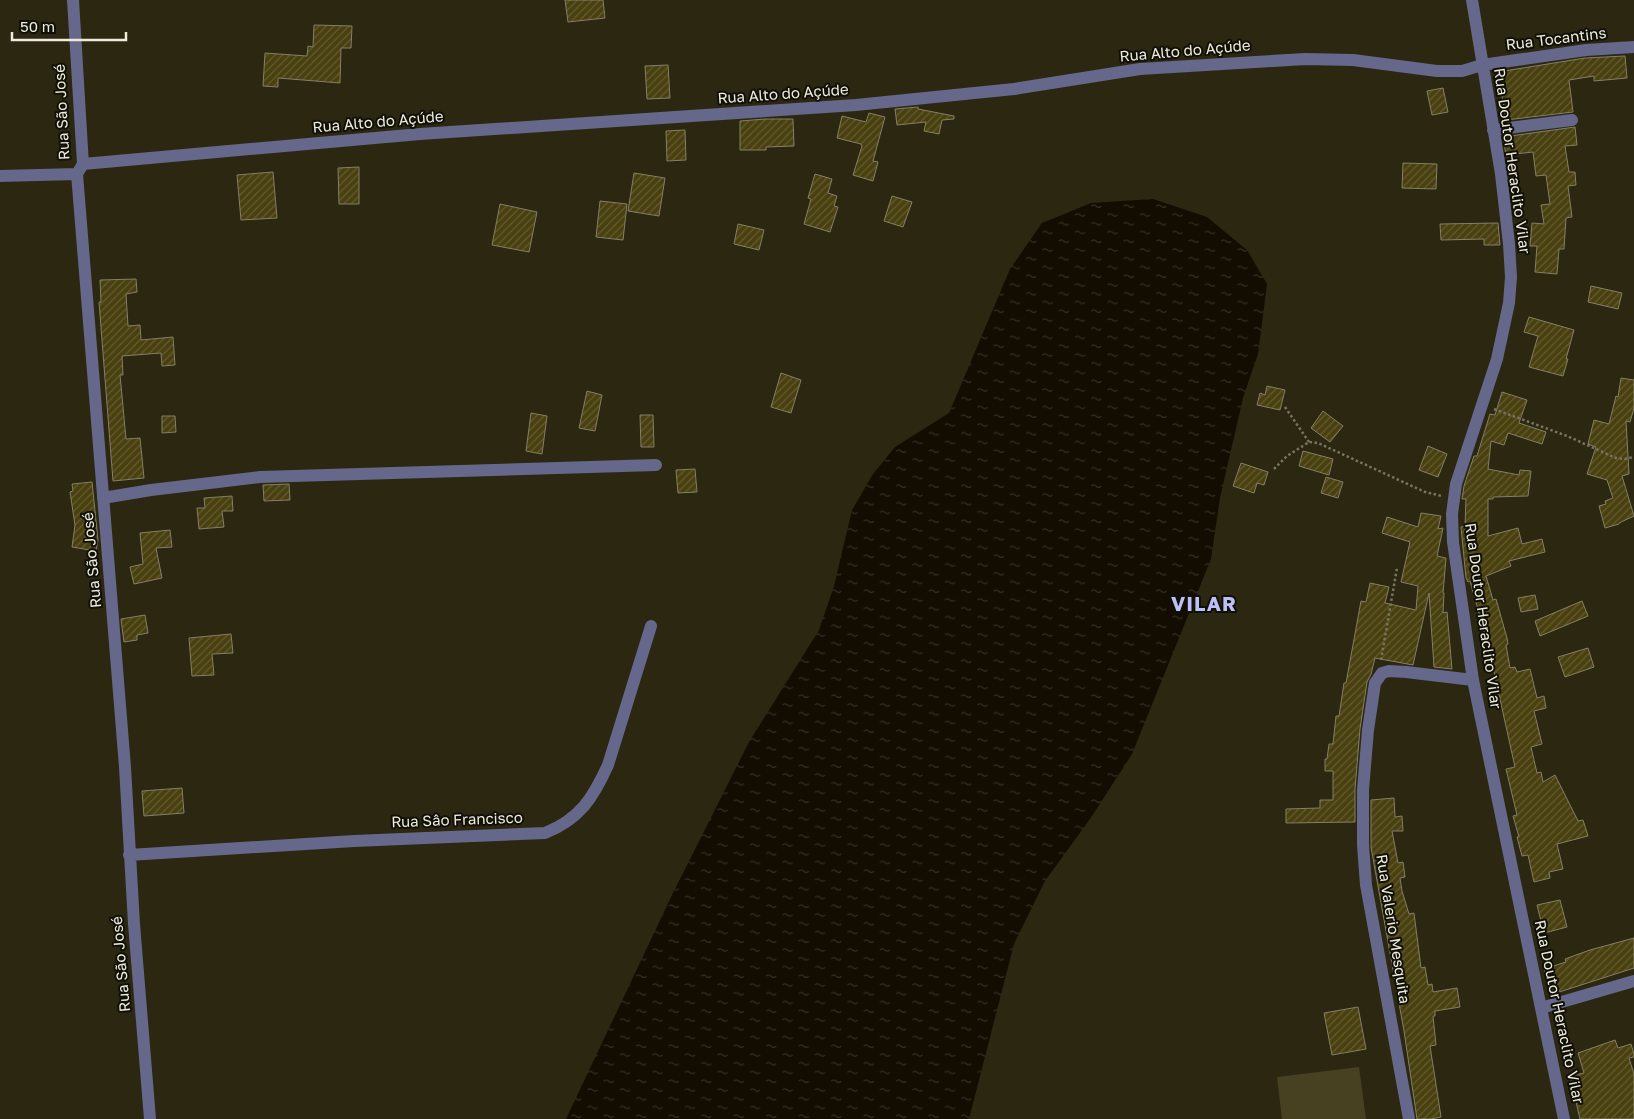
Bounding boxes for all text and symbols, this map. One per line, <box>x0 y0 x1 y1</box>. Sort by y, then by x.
scale bar <box>12 10 126 42</box>
text: 50 m <box>20 17 55 35</box>
street label: Rua Tocantins <box>1505 23 1607 53</box>
street label: Rua Alto do Açúde <box>1119 35 1251 65</box>
street label: Rua São José <box>49 63 73 160</box>
street label: Rua Doutor Heraclito Vilar <box>1491 67 1535 255</box>
street label: Rua Alto do Açúde <box>717 79 849 107</box>
street label: Rua Alto do Açúde <box>312 106 444 136</box>
street label: Rua São José <box>78 511 104 609</box>
street label: Rua Doutor Heraclito Vilar <box>1462 522 1506 710</box>
district label: VILAR <box>1171 591 1237 615</box>
street label: Rua Sâo Francisco <box>391 808 523 830</box>
street label: Rua Valerio Mesquita <box>1373 853 1415 1005</box>
street label: Rua São José <box>107 915 133 1013</box>
street label: Rua Doutor Heraclito Vilar <box>1532 918 1588 1106</box>

